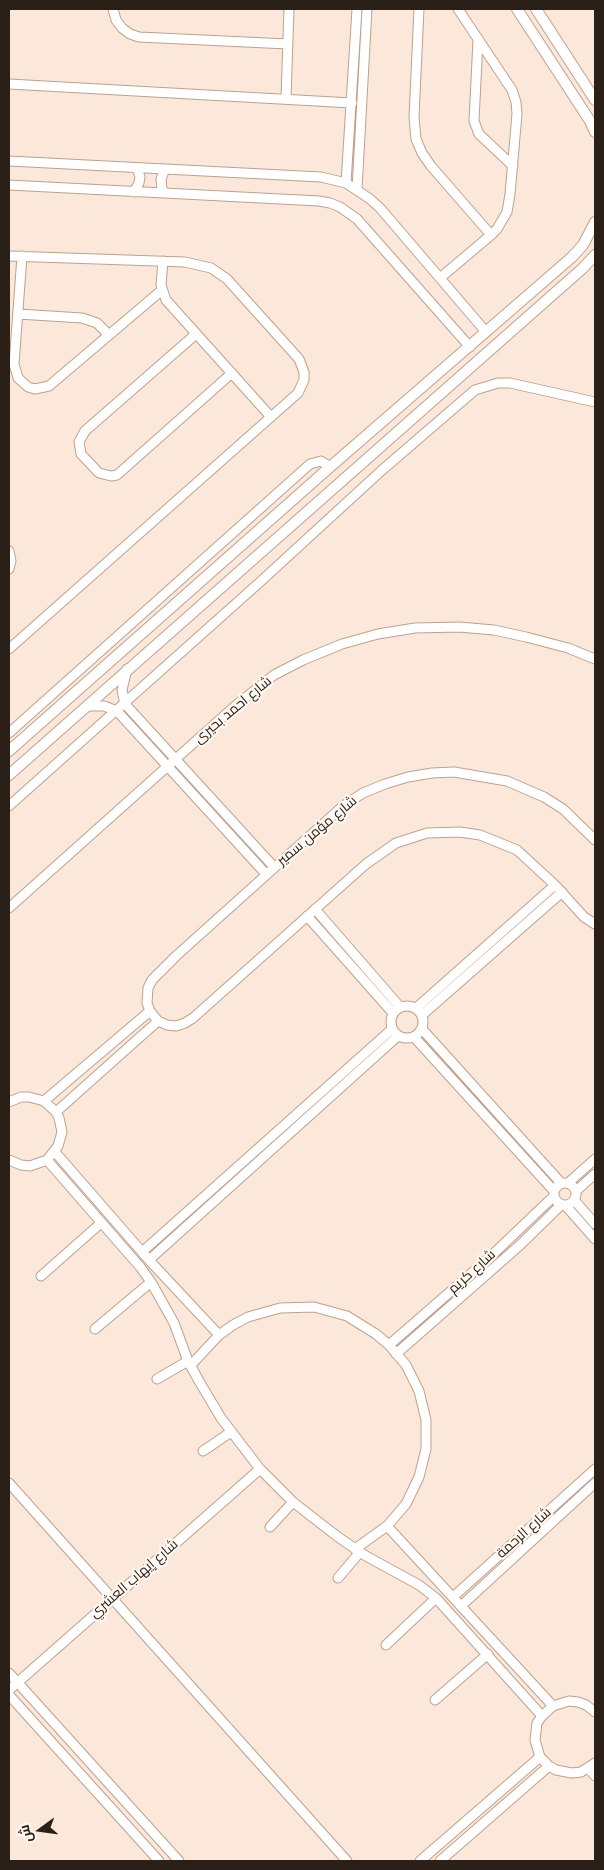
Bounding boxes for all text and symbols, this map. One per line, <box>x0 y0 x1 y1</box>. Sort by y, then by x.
street label: شارع احمد بحيرى <box>191 673 275 747</box>
street label: شارع مؤمن سمير <box>273 793 361 869</box>
street label: شارع كريم <box>445 1246 499 1298</box>
street label: شارع الرحمة <box>493 1504 555 1562</box>
street label: شارع إيهاب العشري <box>86 1536 182 1622</box>
north arrow <box>15 1805 65 1855</box>
text: ش <box>14 1823 36 1845</box>

